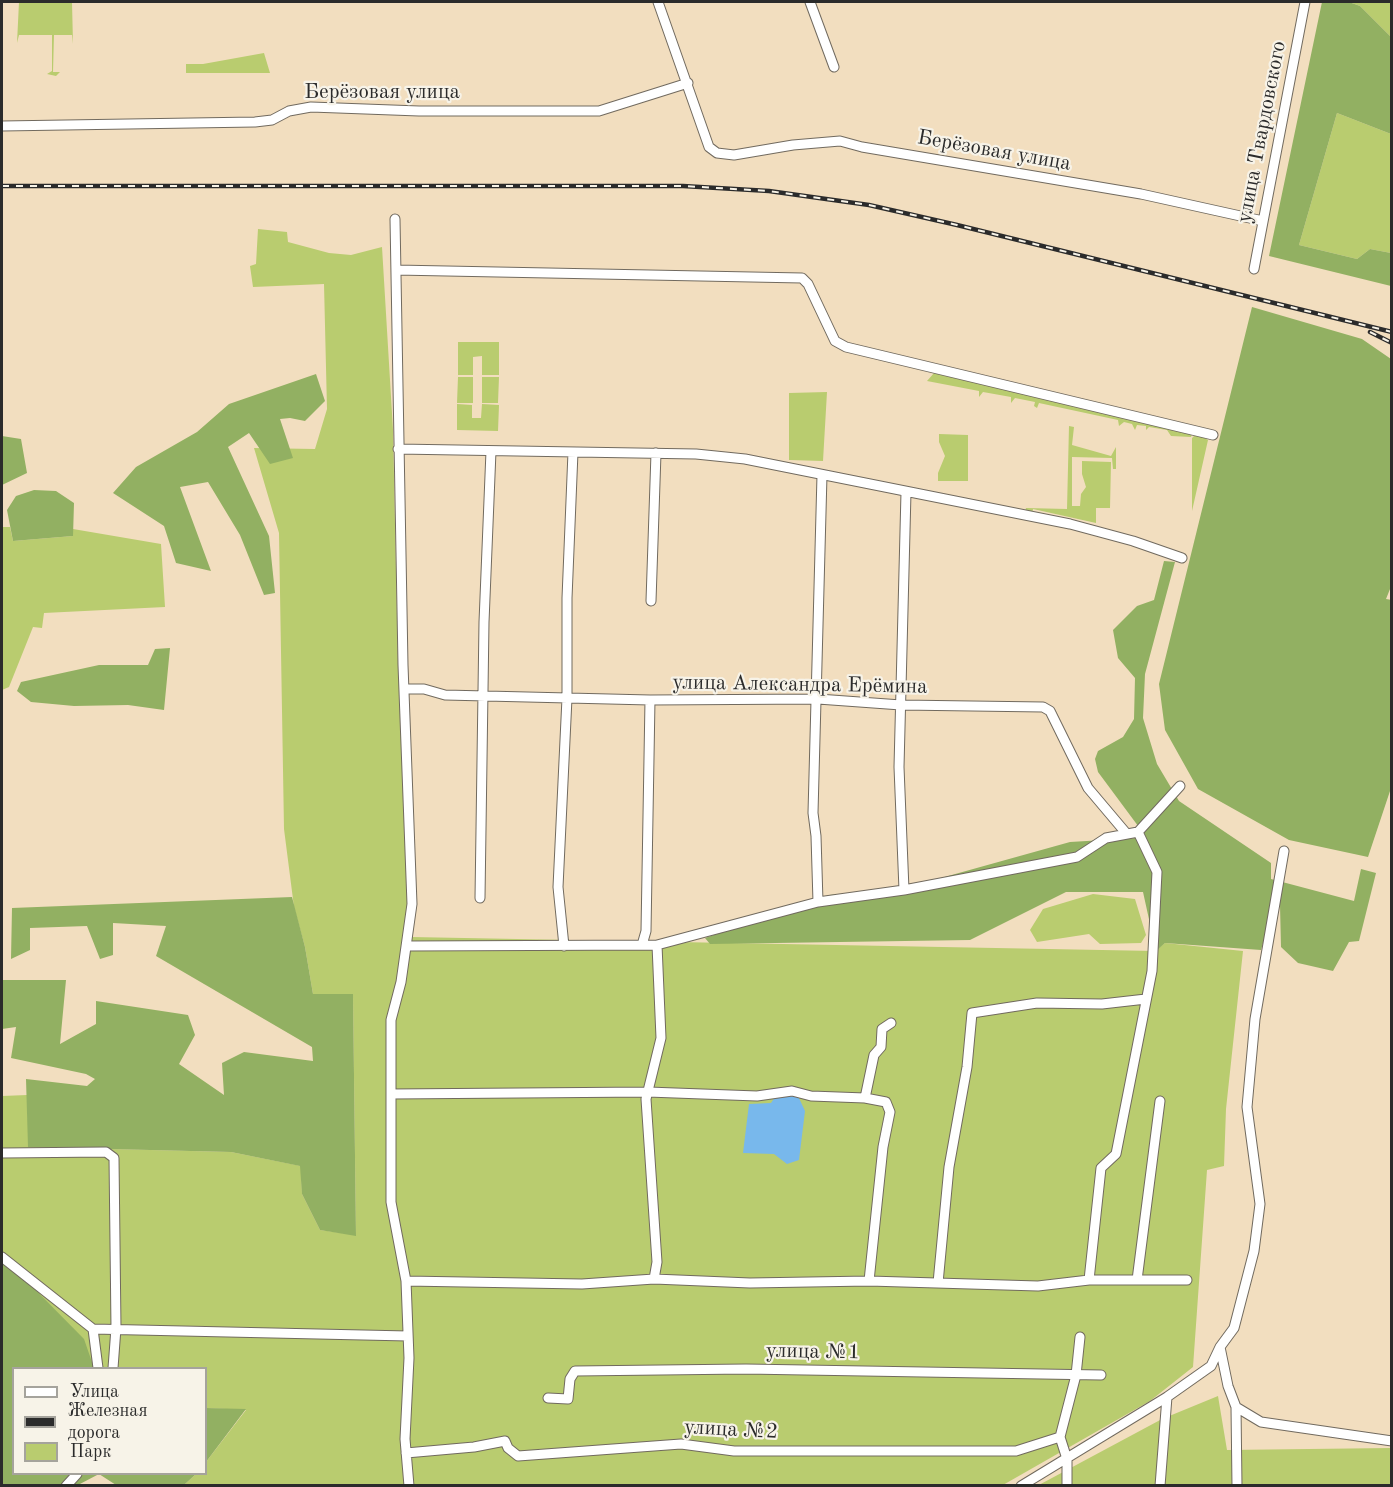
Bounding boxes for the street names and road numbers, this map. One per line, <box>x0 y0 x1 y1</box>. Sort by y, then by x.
street label: улица Твардовского <box>1232 39 1292 225</box>
street label: Берёзовая улица <box>304 79 460 105</box>
street label: Берёзовая улица <box>915 125 1073 177</box>
street label: улица Александра Ерёмина <box>672 670 928 700</box>
street label: улица №1 <box>766 1339 860 1365</box>
street label: улица №2 <box>683 1415 779 1445</box>

